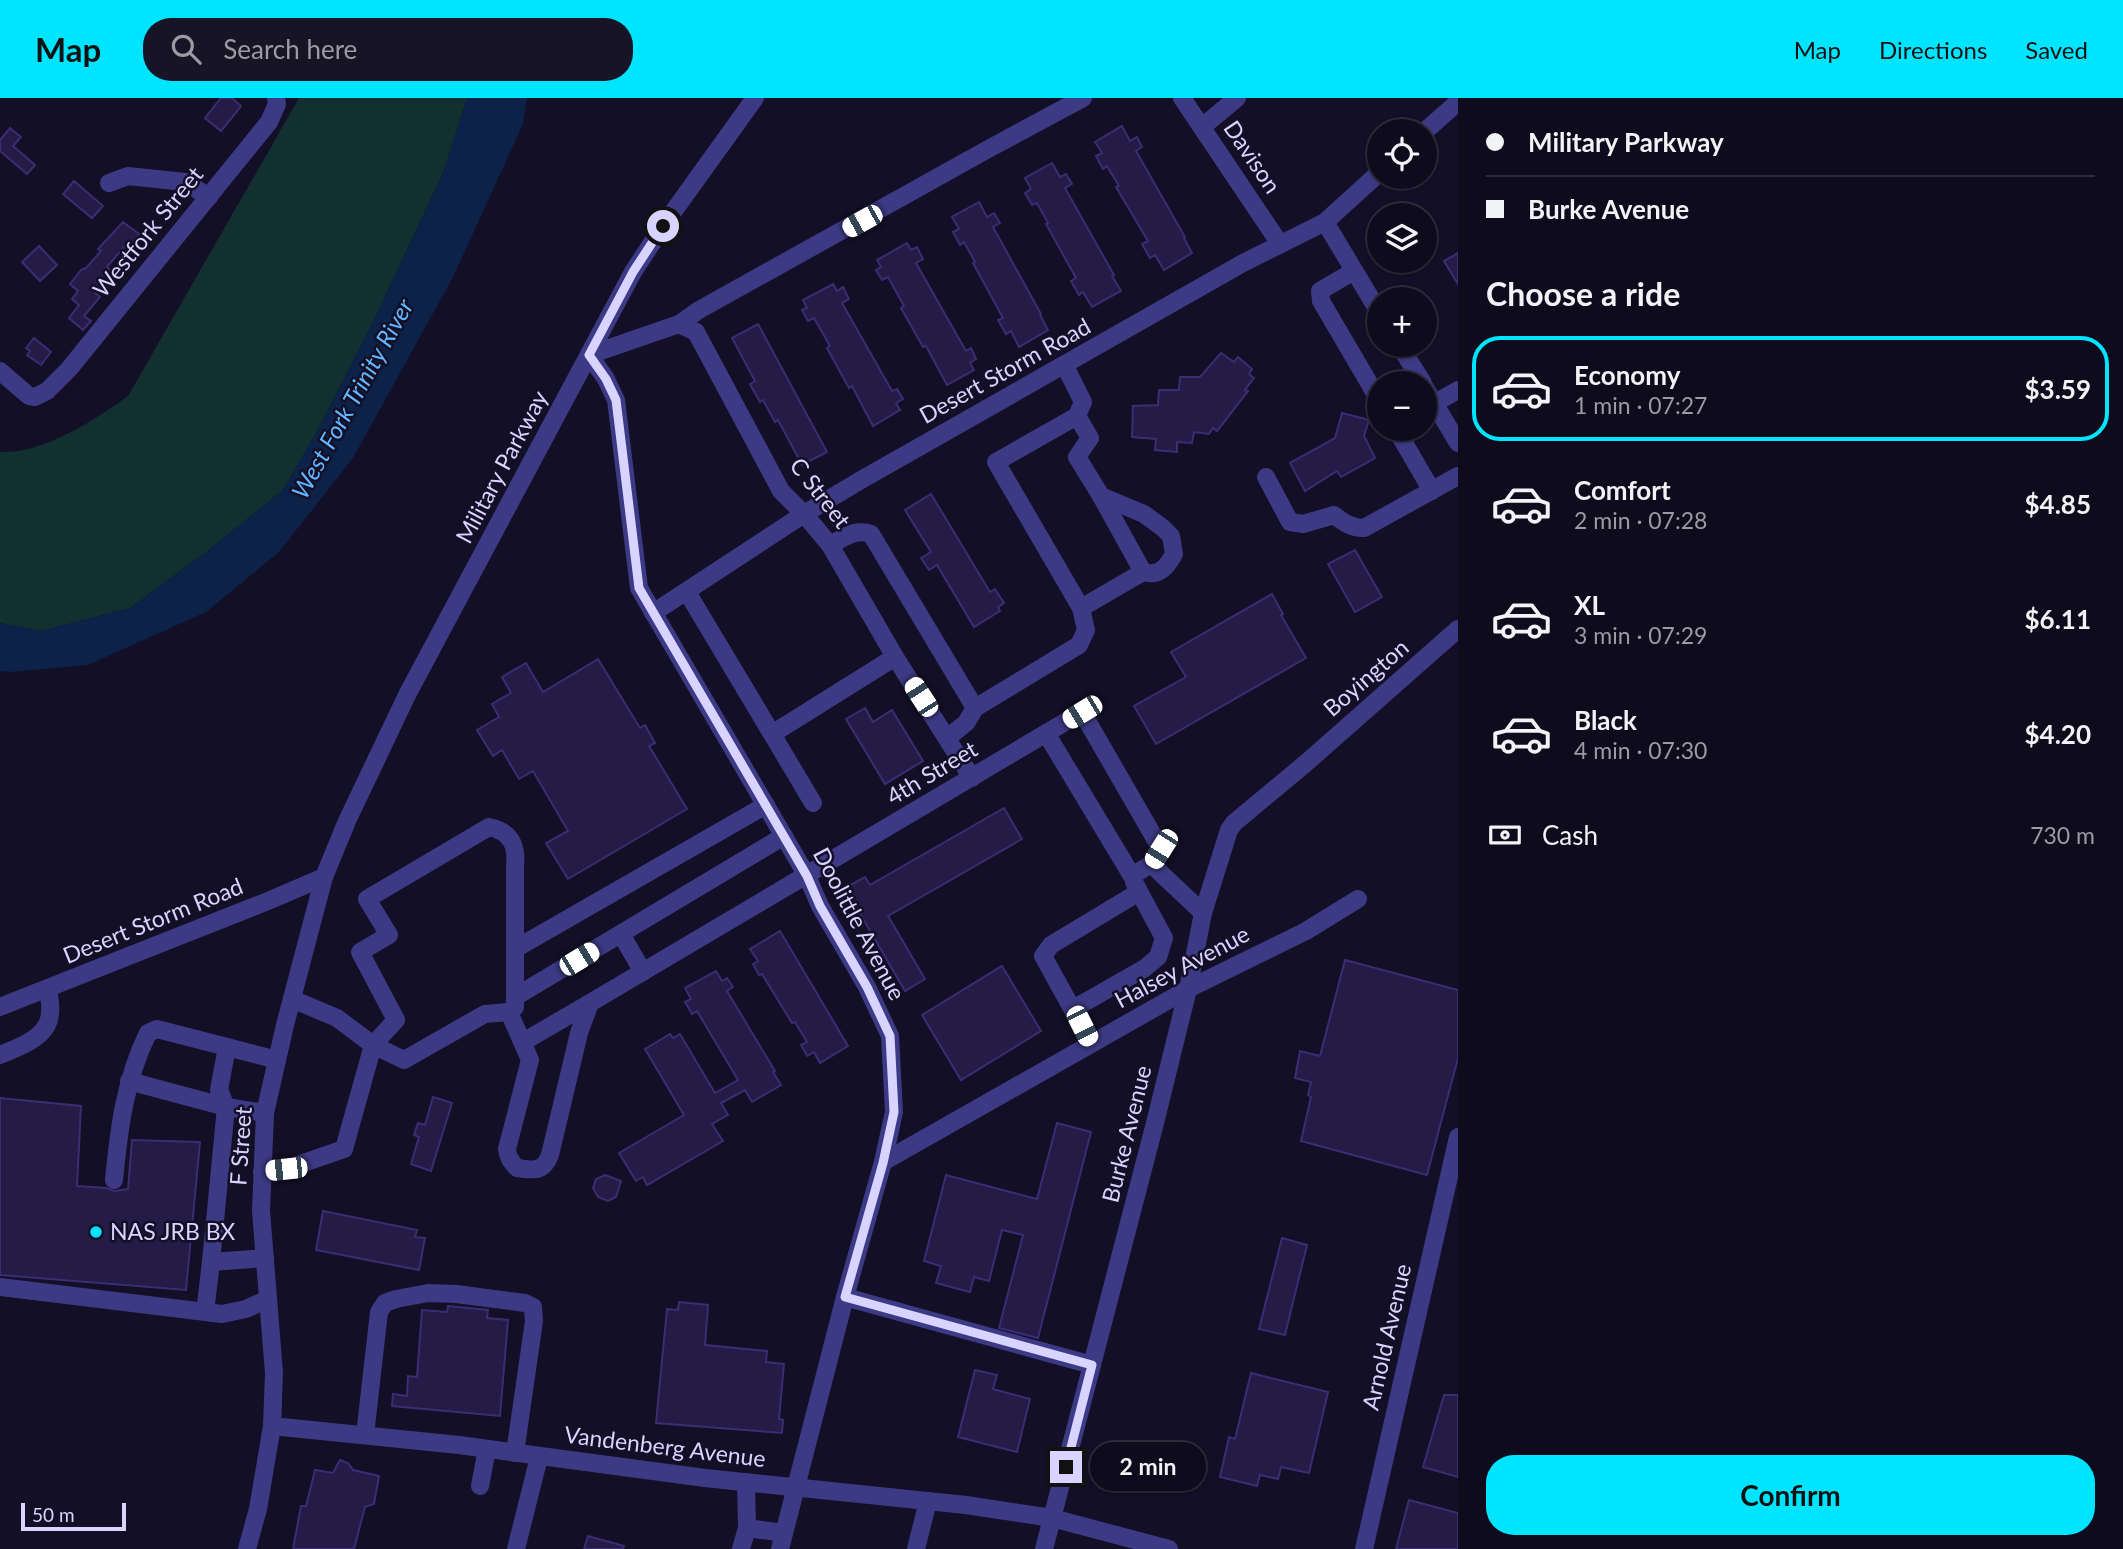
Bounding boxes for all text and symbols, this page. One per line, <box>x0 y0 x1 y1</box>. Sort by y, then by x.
search box <box>143 18 633 81</box>
text: Map <box>35 29 101 69</box>
icon: search <box>167 30 205 68</box>
text: Search here <box>223 33 357 65</box>
text: Map <box>1794 35 1841 64</box>
text: Directions <box>1879 35 1987 64</box>
text: Saved <box>2025 35 2088 64</box>
street label: Davison <box>1218 115 1287 198</box>
map controls <box>1367 119 1437 441</box>
button: locate <box>1367 119 1437 189</box>
text: Military Parkway <box>1528 126 1724 158</box>
street label: Westfork Street <box>86 160 209 302</box>
text: Burke Avenue <box>1528 193 1689 225</box>
car <box>839 202 886 240</box>
button: layers <box>1367 203 1437 273</box>
route start <box>647 210 679 242</box>
text: Choose a ride <box>1486 274 1680 313</box>
button: + <box>1367 287 1437 357</box>
water label: West Fork Trinity River <box>285 293 419 503</box>
street label: Desert Storm Road <box>914 311 1095 429</box>
icon: car <box>1490 357 1553 420</box>
text: Economy <box>1574 359 1680 391</box>
button: − <box>1367 371 1437 441</box>
text: $3.59 <box>2025 373 2091 405</box>
street label: Military Parkway <box>449 385 553 548</box>
text: 1 min · 07:27 <box>1574 391 1707 419</box>
street label: C Street <box>785 452 857 534</box>
icon: car <box>1490 472 1553 535</box>
text: Comfort <box>1574 474 1671 506</box>
text: $4.85 <box>2025 488 2091 520</box>
text: 2 min · 07:28 <box>1574 506 1707 534</box>
icon: car <box>1490 587 1553 650</box>
text: XL <box>1574 589 1605 621</box>
text: $6.11 <box>2025 603 2091 635</box>
text: 3 min · 07:29 <box>1574 621 1707 649</box>
street label: Boyington <box>1317 633 1414 722</box>
car <box>901 674 942 720</box>
car <box>1059 692 1106 732</box>
icon: car <box>1490 702 1553 765</box>
text: Black <box>1574 704 1637 736</box>
text: $4.20 <box>2025 718 2091 750</box>
street label: 4th Street <box>881 734 983 810</box>
text: 4 min · 07:30 <box>1574 736 1707 764</box>
icon: cash <box>1486 816 1524 854</box>
text: Cash <box>1542 819 1598 851</box>
text: 730 m <box>2030 821 2095 849</box>
car <box>1141 826 1182 872</box>
street label: Doolittle Avenue <box>808 842 912 1005</box>
street label: Desert Storm Road <box>59 871 247 969</box>
street label: Halsey Avenue <box>1109 919 1254 1013</box>
car <box>556 939 603 979</box>
car <box>1064 1003 1101 1049</box>
street label: Burke Avenue <box>1095 1062 1157 1205</box>
street label: F Street <box>223 1105 257 1186</box>
car <box>265 1156 308 1182</box>
place label: NAS JRB BX <box>110 1217 235 1245</box>
marker: NAS JRB BX <box>88 1224 104 1240</box>
street label: Arnold Avenue <box>1356 1261 1416 1413</box>
street label: Vandenberg Avenue <box>563 1420 767 1472</box>
callout: 2 min <box>1090 1442 1206 1492</box>
route end <box>1050 1451 1082 1483</box>
text: 2 min <box>1119 1452 1177 1480</box>
button: Confirm <box>1486 1455 2095 1535</box>
scale bar <box>21 1500 126 1532</box>
text: 50 m <box>32 1503 75 1526</box>

